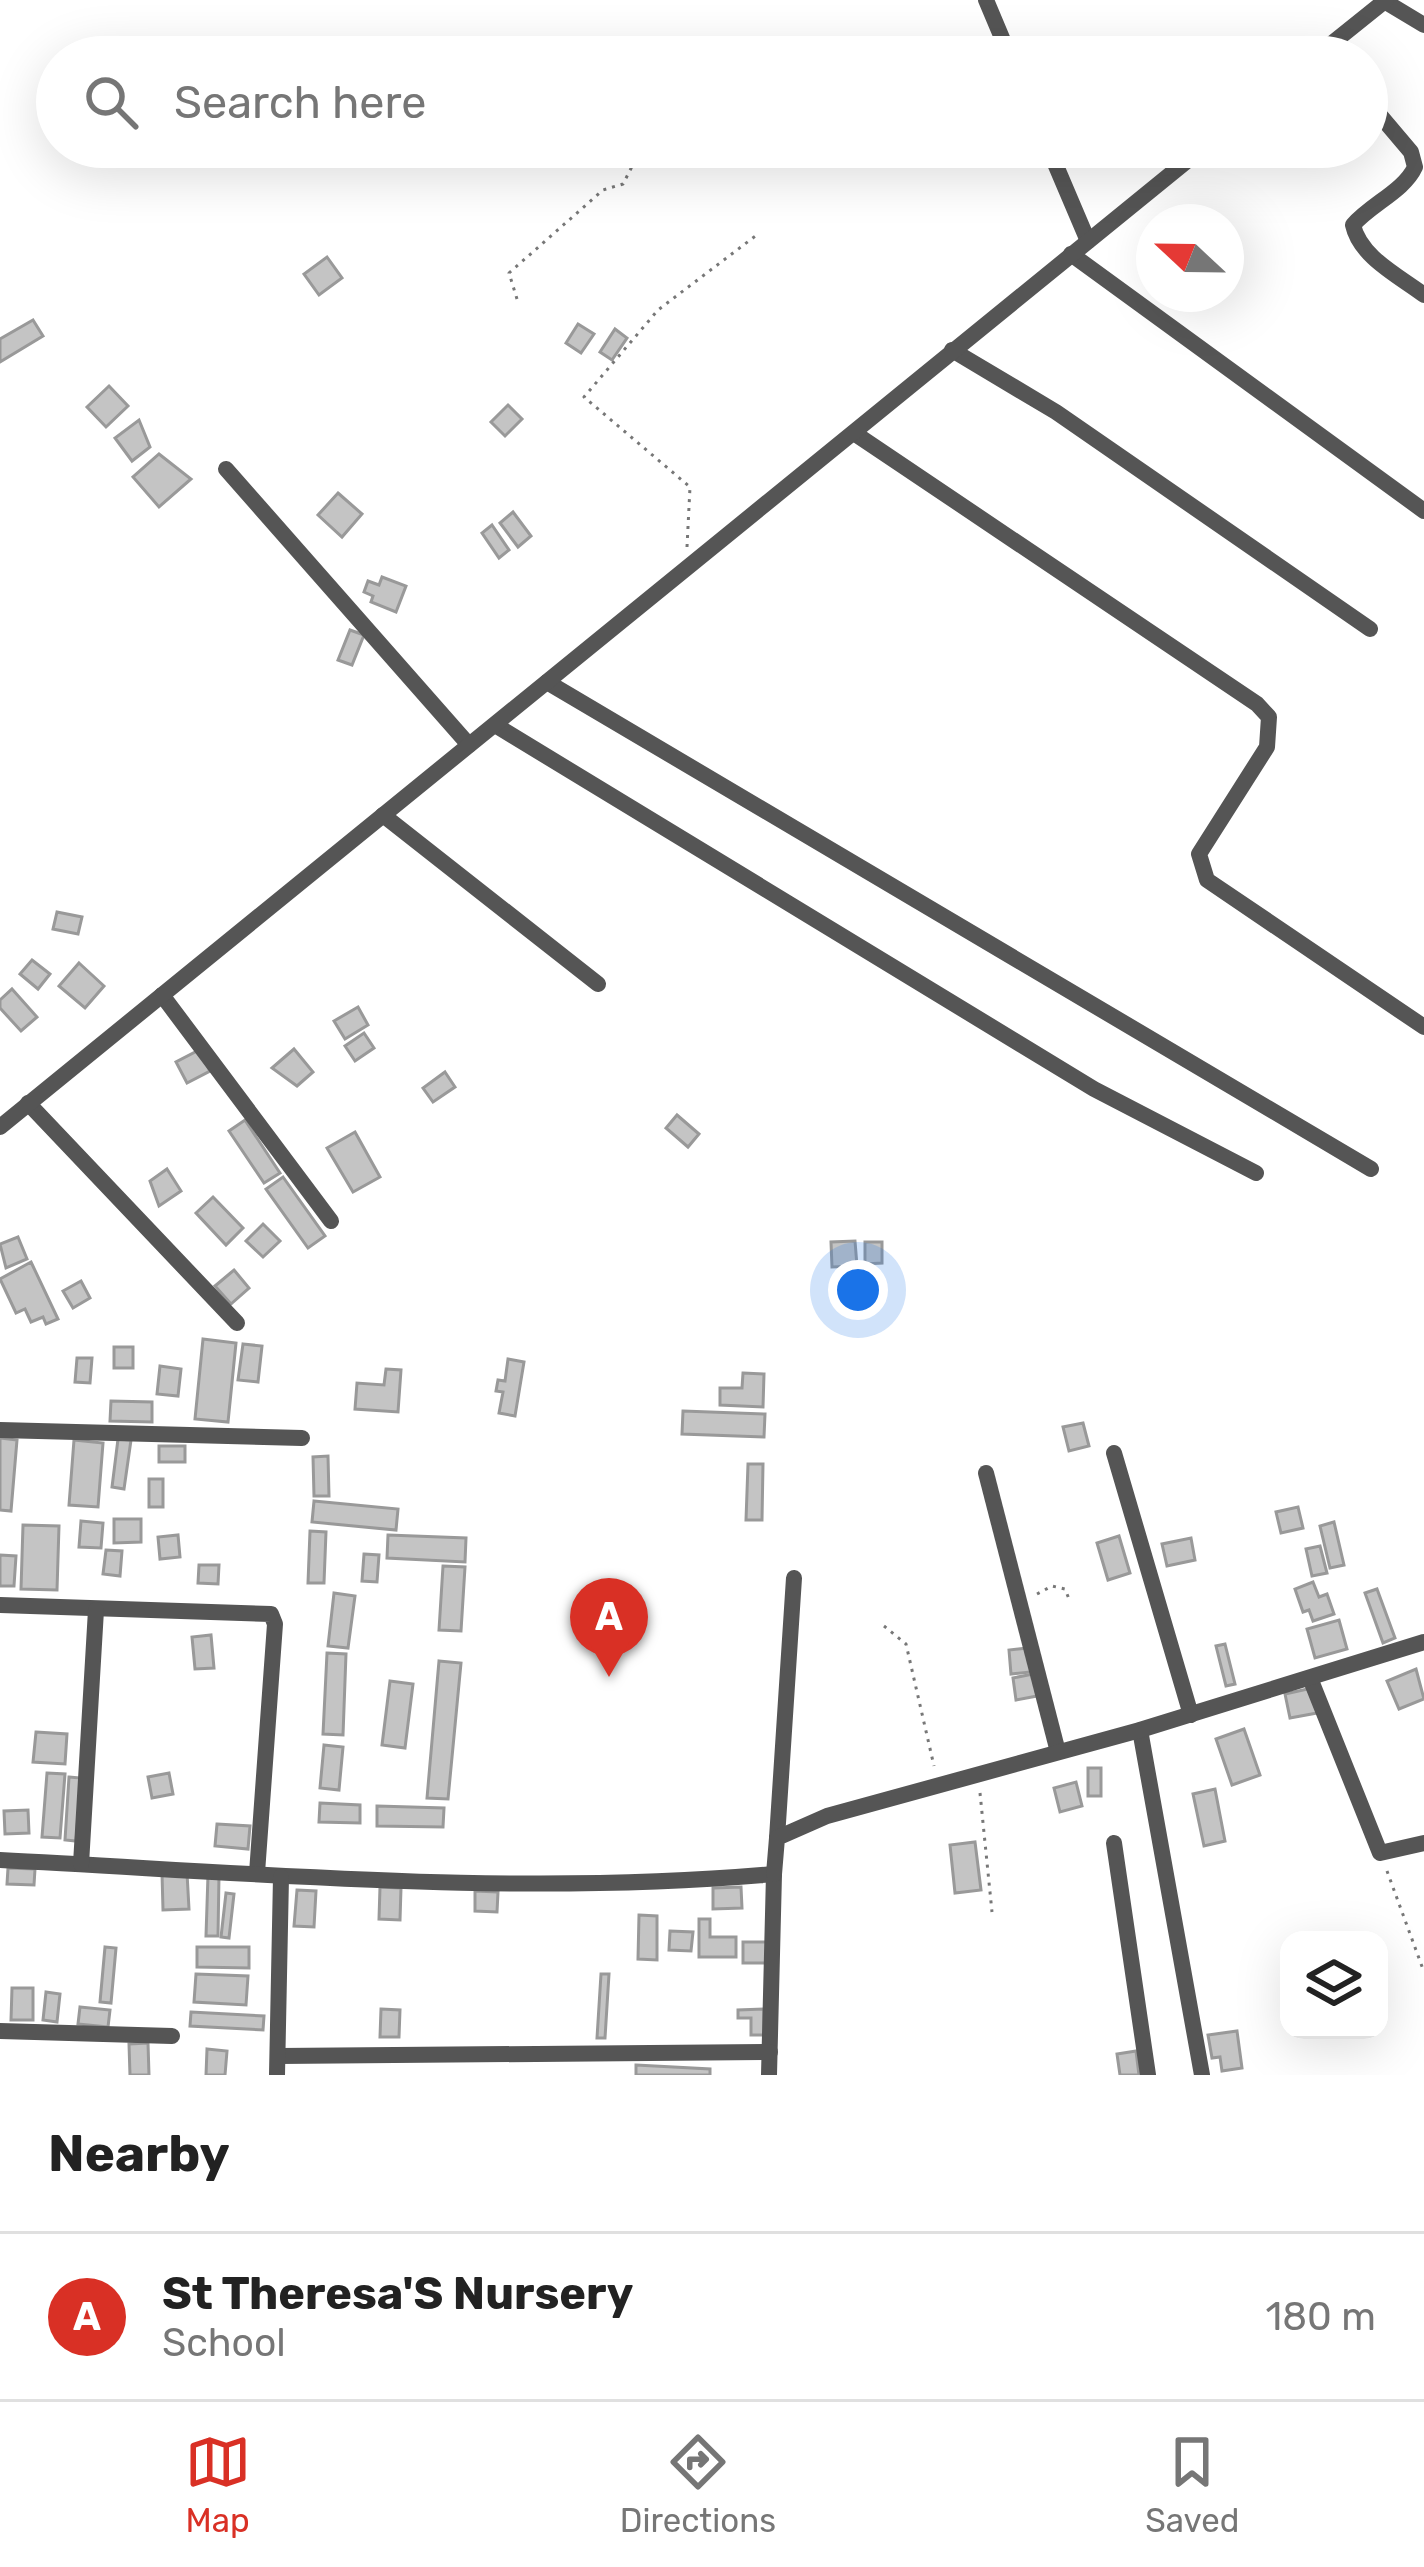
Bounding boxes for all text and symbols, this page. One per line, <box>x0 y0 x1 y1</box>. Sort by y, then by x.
search box <box>36 36 1388 168</box>
icon: search <box>78 69 144 135</box>
text: Search here <box>174 76 426 129</box>
north arrow <box>1136 204 1244 312</box>
your location <box>828 1260 888 1320</box>
pin: A <box>570 1578 648 1677</box>
map controls <box>1280 1931 1388 2039</box>
button: layers <box>1280 1931 1388 2039</box>
text: Nearby <box>48 2123 230 2184</box>
text: St Theresa'S Nursery <box>162 2267 633 2320</box>
text: A <box>73 2294 101 2340</box>
text: 180 m <box>1266 2294 1376 2340</box>
text: School <box>162 2320 286 2366</box>
tab: Map <box>185 2429 251 2540</box>
tab: Directions <box>620 2429 776 2540</box>
tab: Saved <box>1145 2429 1239 2540</box>

